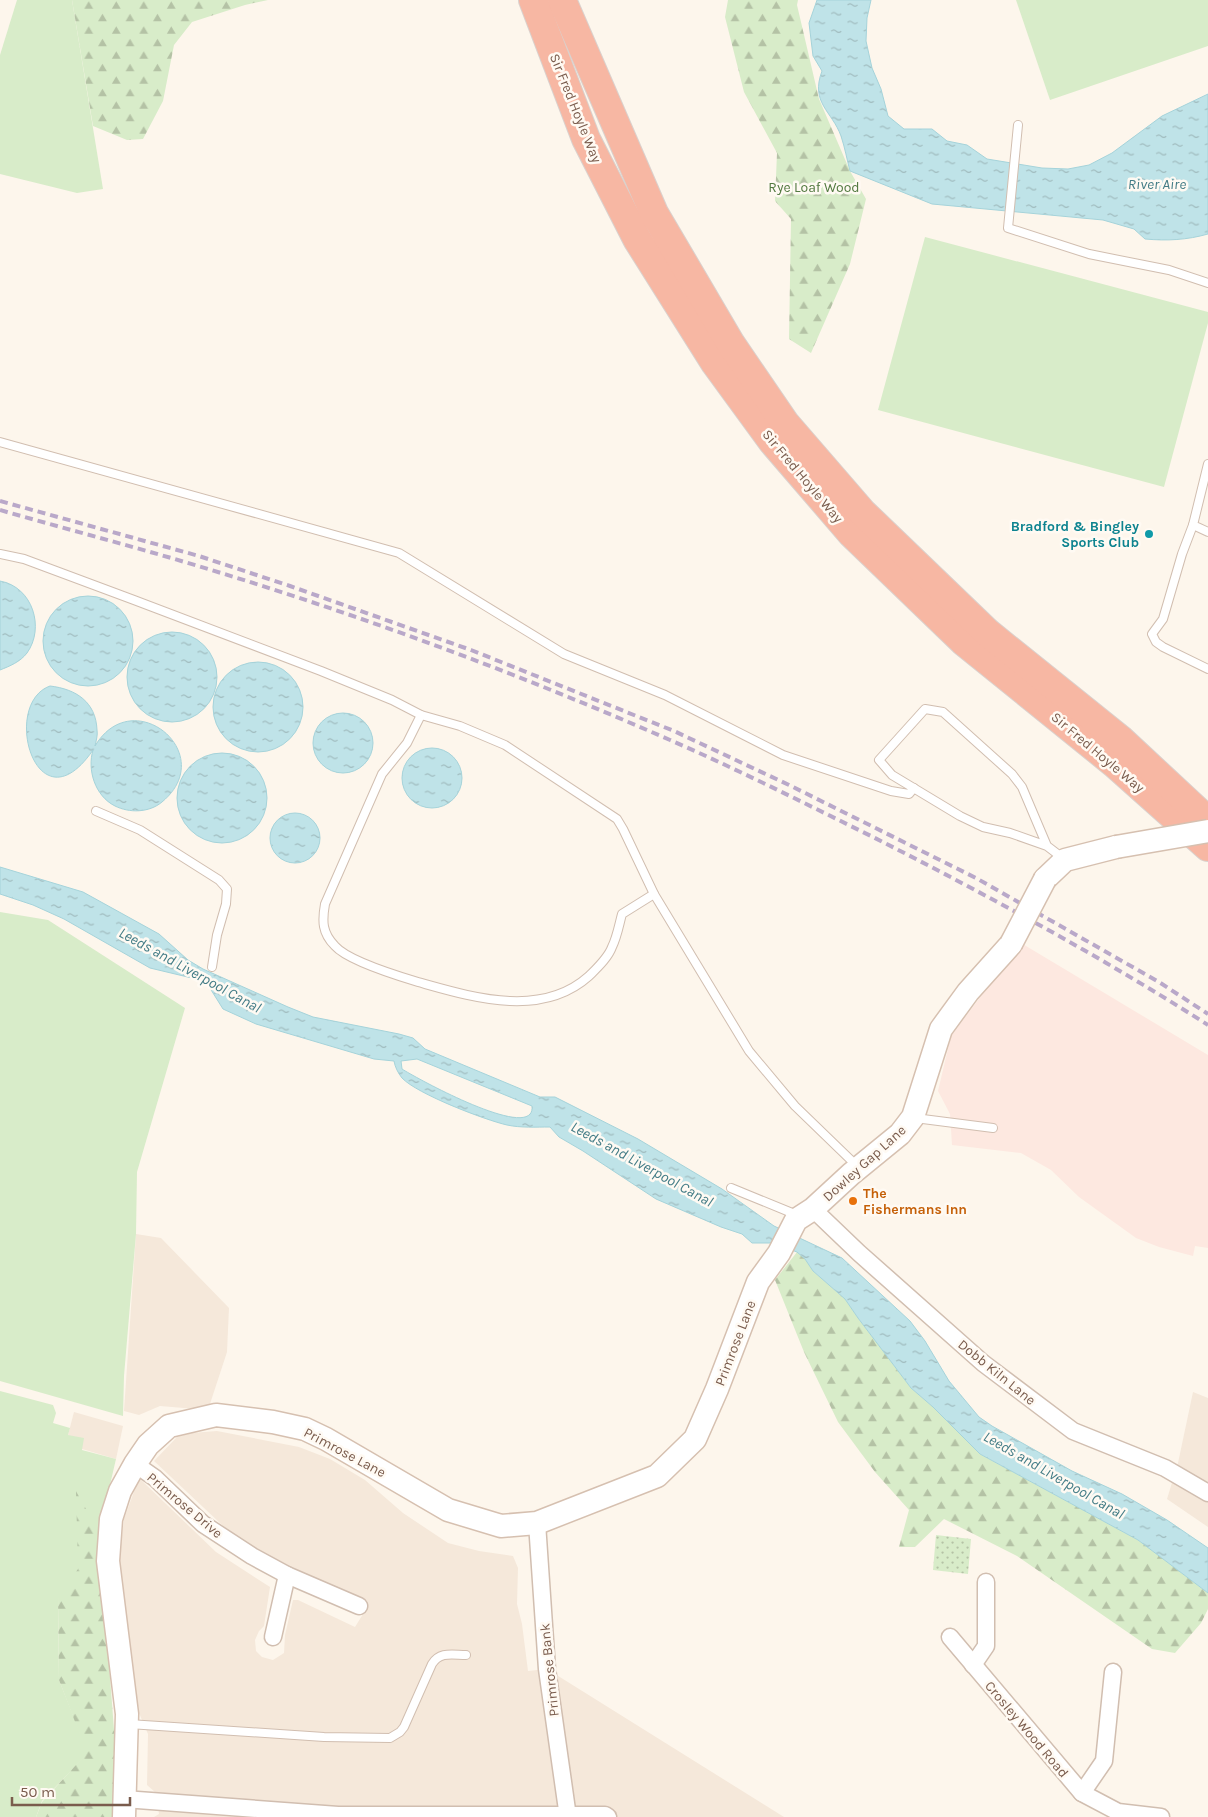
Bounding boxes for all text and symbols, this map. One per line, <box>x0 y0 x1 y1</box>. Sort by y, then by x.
street label: Sir Fred Hoyle Way <box>546 51 605 166</box>
water label: River Aire <box>1128 175 1186 193</box>
park label: Rye Loaf Wood <box>768 179 860 196</box>
street label: Sir Fred Hoyle Way <box>759 426 847 527</box>
place label: Bradford & Bingley Sports Club <box>1011 518 1139 551</box>
marker: Bradford & Bingley Sports Club <box>1143 528 1155 540</box>
street label: Sir Fred Hoyle Way <box>1048 708 1148 797</box>
water label: Leeds and Liverpool Canal <box>116 923 264 1017</box>
water label: Leeds and Liverpool Canal <box>568 1117 716 1211</box>
street label: Dowley Gap Lane <box>819 1122 909 1205</box>
place label: The Fishermans Inn <box>863 1185 967 1218</box>
marker: The Fishermans Inn <box>847 1195 859 1207</box>
street label: Primrose Lane <box>711 1298 760 1388</box>
street label: Dobb Kiln Lane <box>954 1336 1039 1409</box>
street label: Primrose Lane <box>301 1424 389 1481</box>
water label: Leeds and Liverpool Canal <box>980 1427 1128 1523</box>
street label: Primrose Drive <box>143 1469 226 1542</box>
street label: Primrose Bank <box>536 1623 563 1717</box>
street label: Crosley Wood Road <box>981 1678 1072 1781</box>
scale bar <box>12 1774 130 1806</box>
text: 50 m <box>20 1783 55 1801</box>

